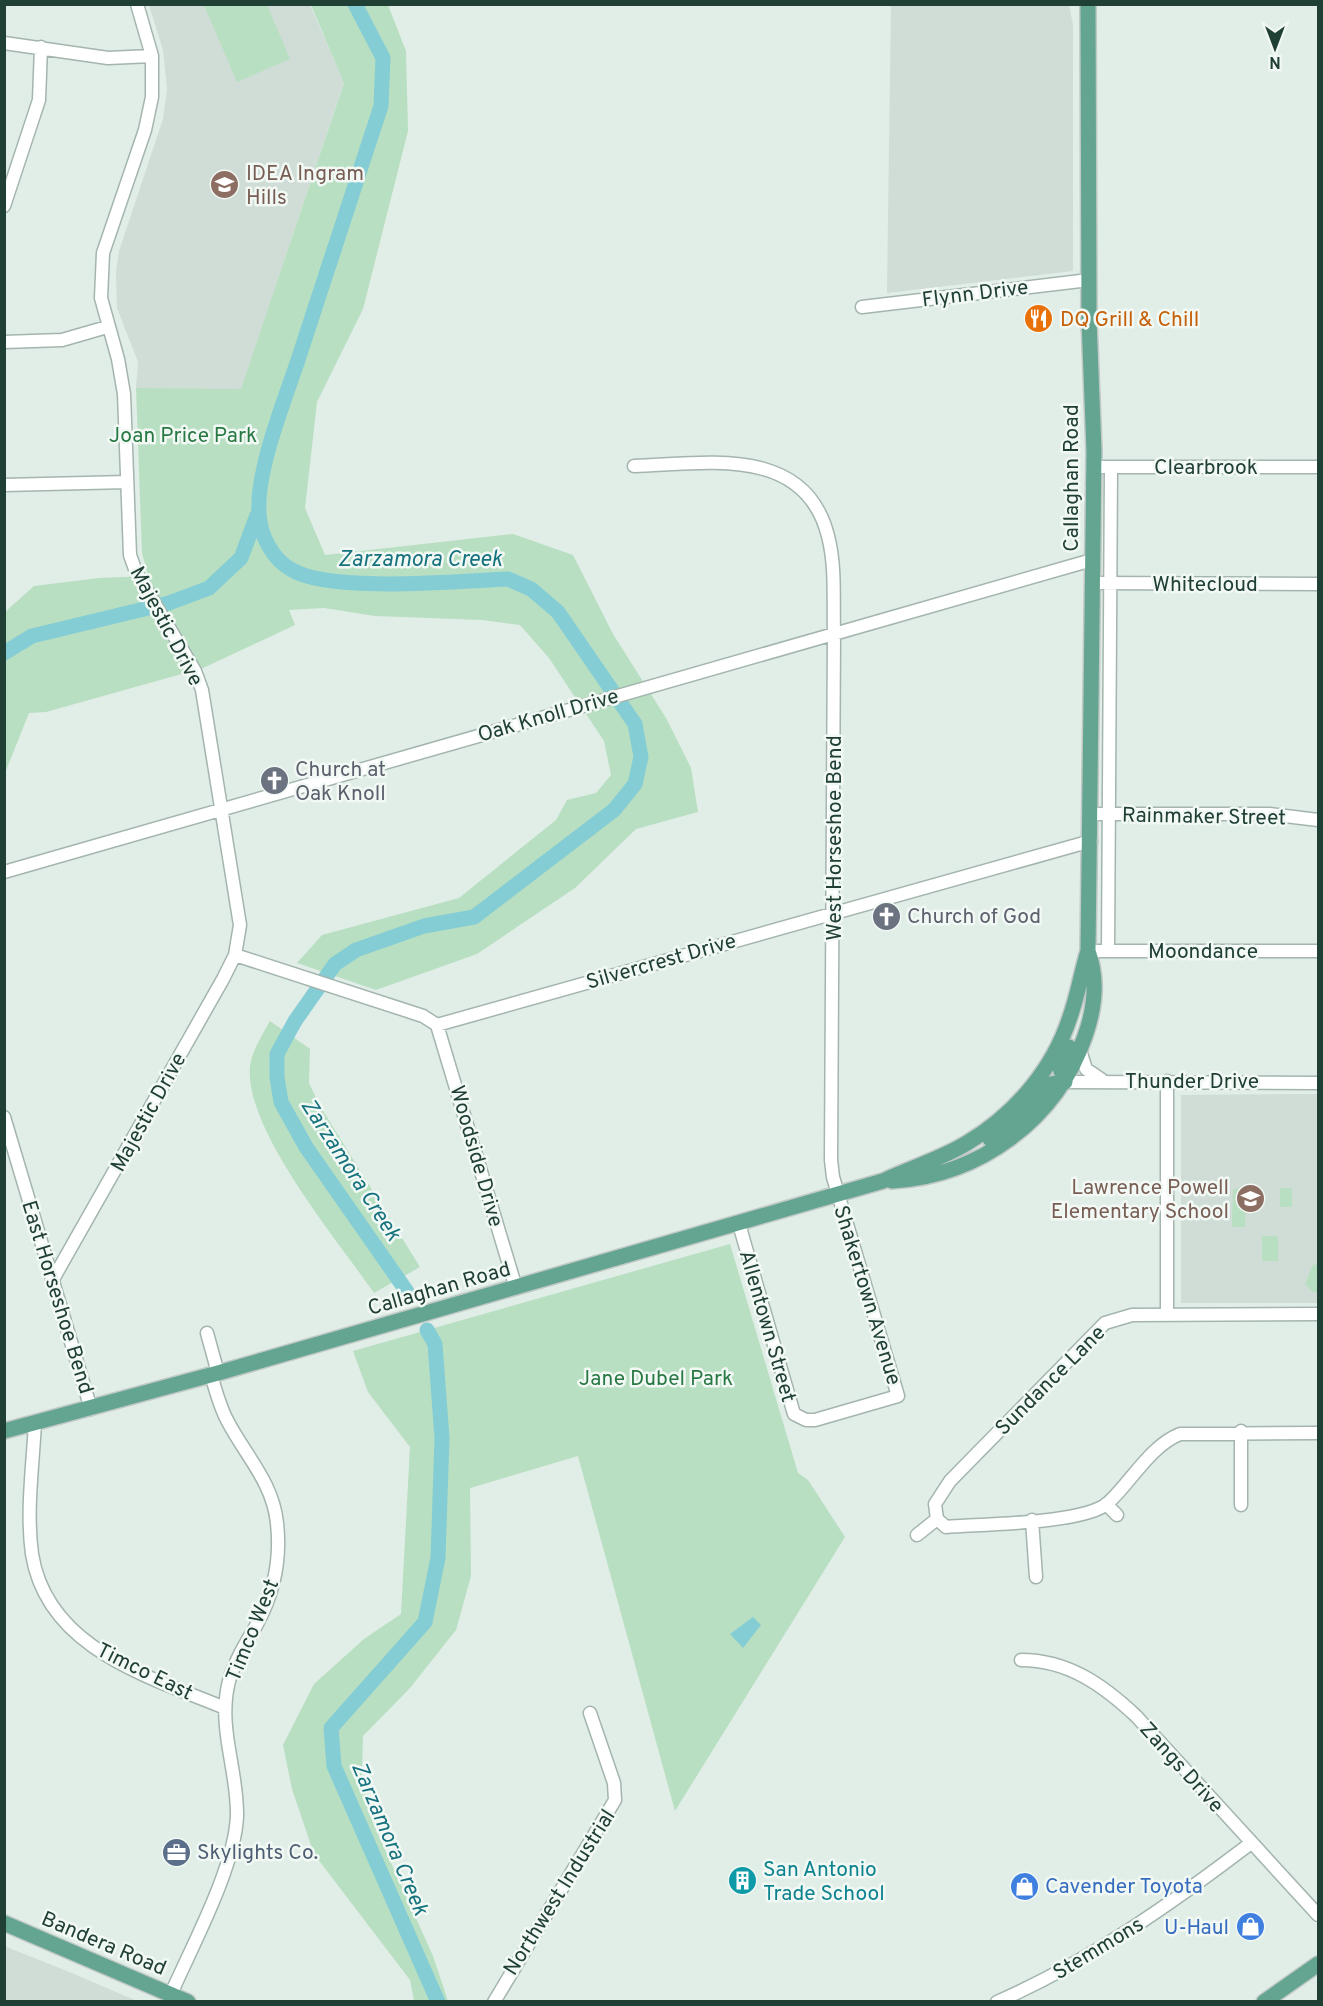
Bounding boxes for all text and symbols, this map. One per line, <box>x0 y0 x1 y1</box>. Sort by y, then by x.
north arrow <box>1245 18 1305 78</box>
text: N <box>1269 51 1281 71</box>
place label: IDEA Ingram Hills <box>246 161 364 212</box>
school or university icon: IDEA Ingram Hills <box>209 169 241 201</box>
street label: Flynn Drive <box>920 275 1030 314</box>
restaurant icon: DQ Grill & Chill <box>1023 303 1055 335</box>
place label: DQ Grill & Chill <box>1060 307 1199 334</box>
street label: Callaghan Road <box>1059 404 1086 552</box>
park label: Joan Price Park <box>109 423 257 450</box>
street label: Clearbrook <box>1154 455 1258 482</box>
water label: Zarzamora Creek <box>338 547 503 574</box>
street label: Majestic Drive <box>123 562 209 691</box>
street label: Whitecloud <box>1152 572 1258 599</box>
street label: Oak Knoll Drive <box>475 683 622 749</box>
street label: West Horseshoe Bend <box>822 735 849 941</box>
place label: Church at Oak Knoll <box>295 757 386 808</box>
church icon: Church at Oak Knoll <box>258 765 290 797</box>
street label: Rainmaker Street <box>1122 803 1286 832</box>
church icon: Church of God <box>870 900 902 932</box>
place label: Church of God <box>907 904 1041 931</box>
street label: Silvercrest Drive <box>583 928 740 997</box>
street label: Moondance <box>1148 939 1258 966</box>
street label: Majestic Drive <box>105 1048 193 1177</box>
street label: Thunder Drive <box>1125 1069 1259 1096</box>
street label: Woodside Drive <box>442 1082 509 1230</box>
water label: Zarzamora Creek <box>294 1094 406 1247</box>
place label: Lawrence Powell Elementary School <box>1051 1175 1229 1226</box>
school or university icon: Lawrence Powell Elementary School <box>1234 1183 1266 1215</box>
street label: East Horseshoe Bend <box>14 1197 99 1397</box>
street label: Shakertown Avenue <box>826 1202 907 1389</box>
street label: Allentown Street <box>732 1247 801 1406</box>
street label: Callaghan Road <box>365 1256 514 1323</box>
street label: Sundance Lane <box>990 1320 1112 1442</box>
park label: Jane Dubel Park <box>579 1366 733 1393</box>
street label: Timco West <box>221 1575 286 1686</box>
street label: Timco East <box>92 1637 197 1707</box>
street label: Zangs Drive <box>1133 1717 1229 1819</box>
water label: Zarzamora Creek <box>344 1758 434 1921</box>
street label: Northwest Industrial <box>498 1805 622 1981</box>
office icon: Skylights Co. <box>160 1836 192 1868</box>
place label: Skylights Co. <box>197 1840 318 1867</box>
place label: San Antonio Trade School <box>763 1857 885 1908</box>
building icon: San Antonio Trade School <box>726 1865 758 1897</box>
shop icon: Cavender Toyota <box>1008 1870 1040 1902</box>
place label: Cavender Toyota <box>1045 1874 1203 1901</box>
street label: Bandera Road <box>37 1906 170 1983</box>
shop icon: U-Haul <box>1234 1911 1266 1943</box>
street label: Stemmons <box>1049 1912 1149 1987</box>
place label: U-Haul <box>1164 1915 1229 1942</box>

